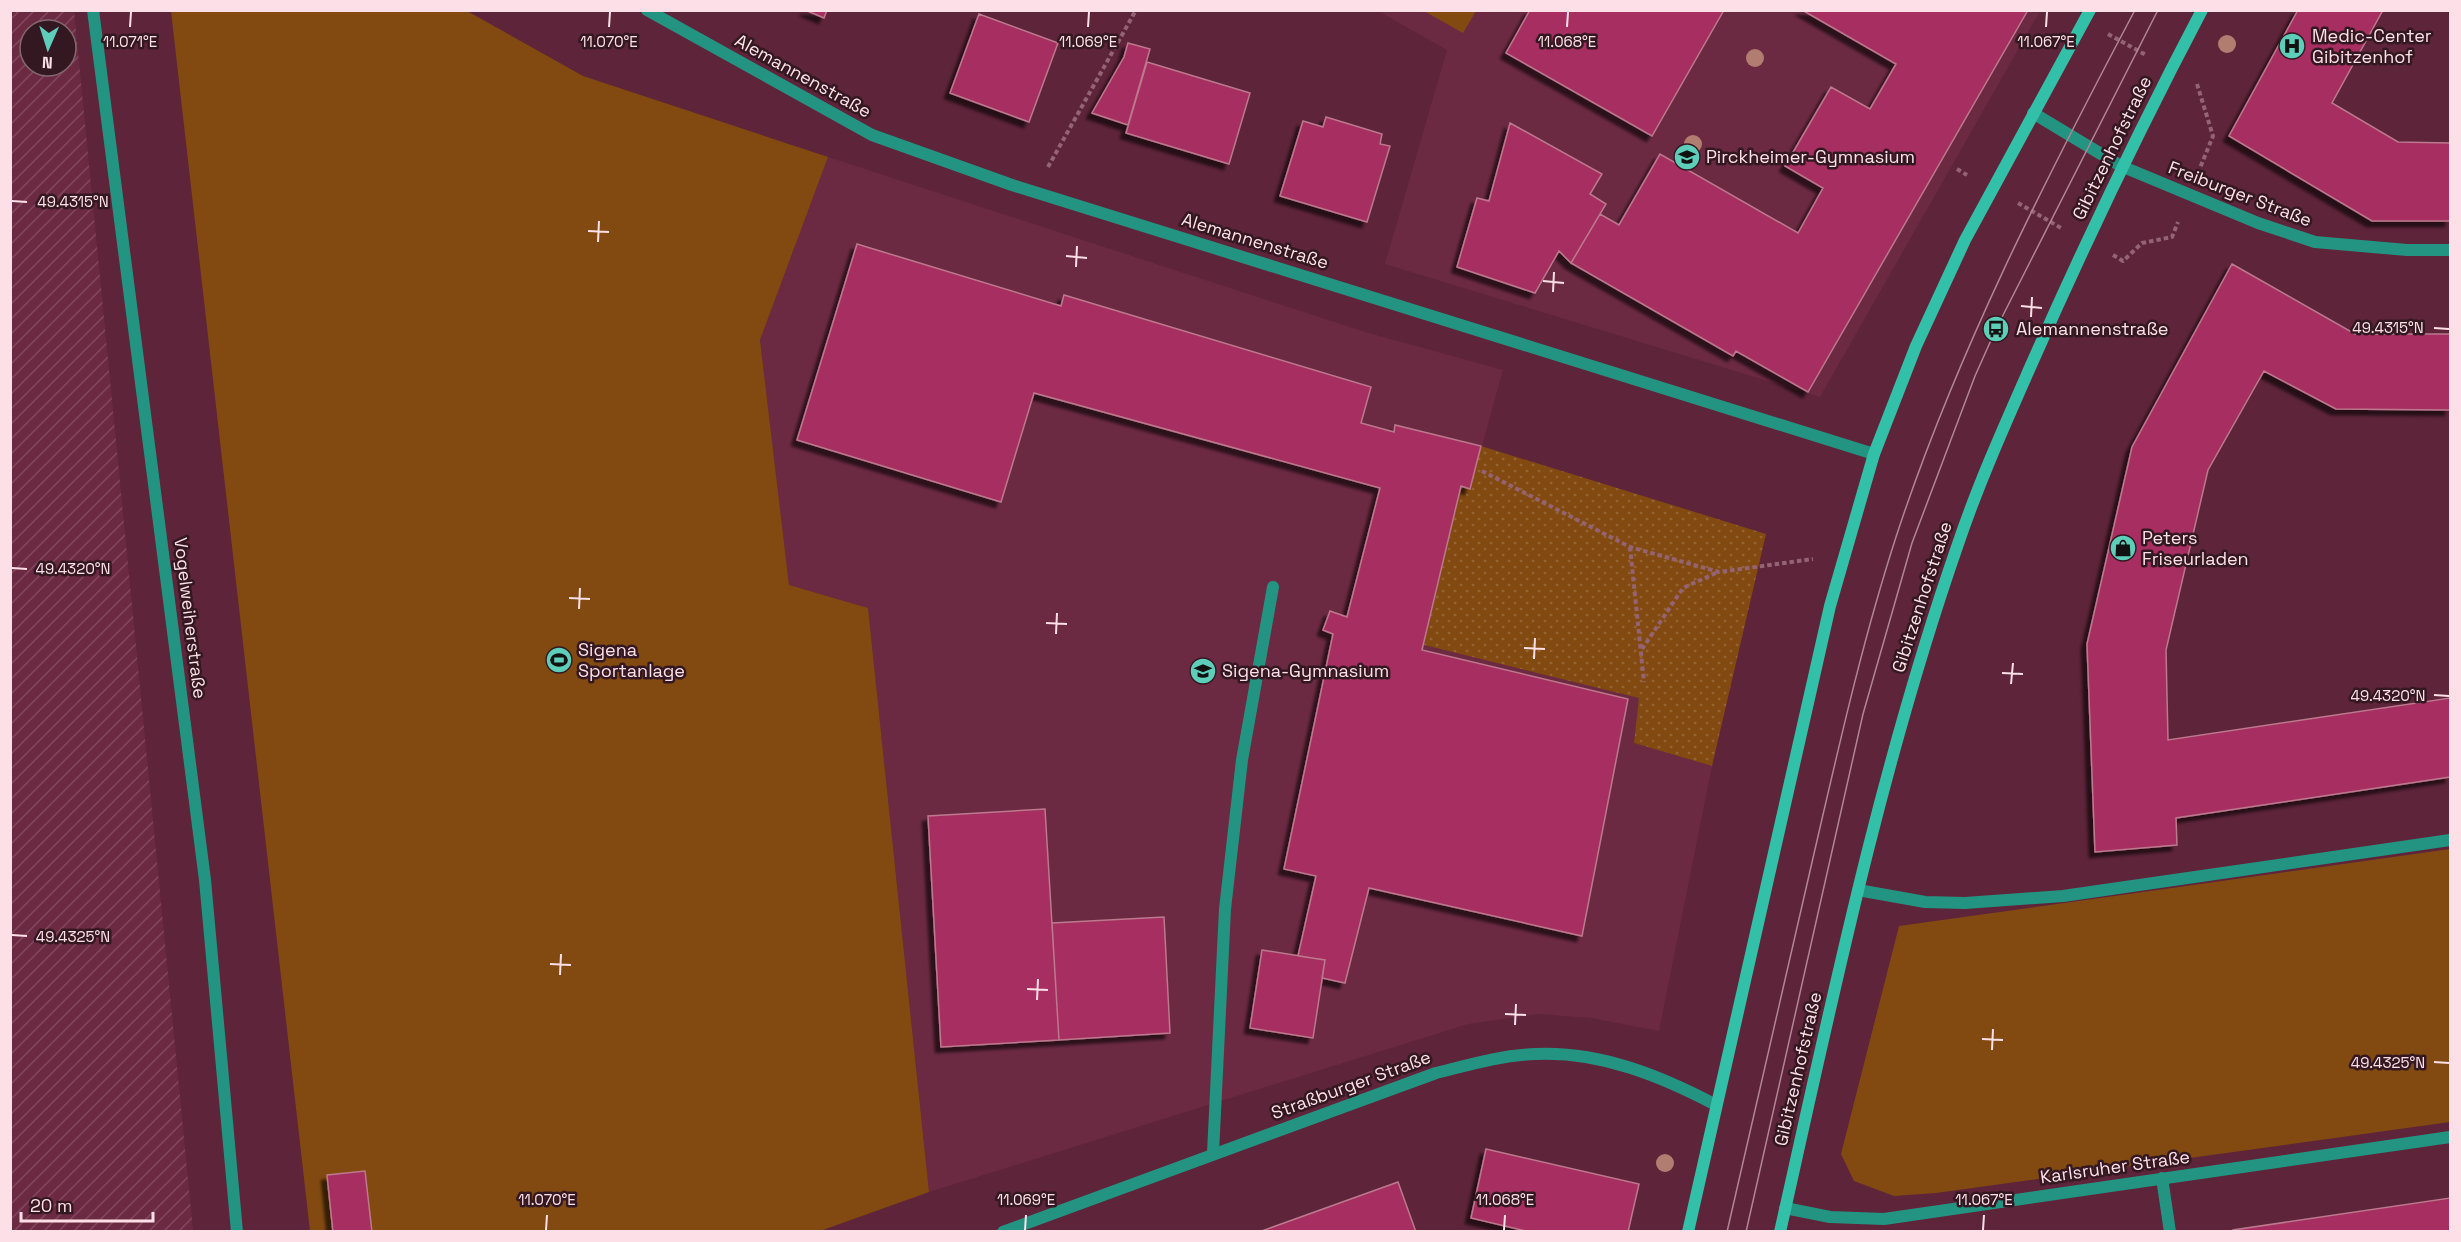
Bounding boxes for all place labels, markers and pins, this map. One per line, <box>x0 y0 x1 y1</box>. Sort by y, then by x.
place label: Medic-Center Gibitzenhof <box>2312 24 2432 68</box>
hospital icon: Medic-Center Gibitzenhof <box>2277 31 2307 61</box>
school or university icon: Pirckheimer-Gymnasium <box>1672 142 1702 172</box>
place label: Pirckheimer-Gymnasium <box>1706 145 1915 168</box>
bus stop icon: Alemannenstraße <box>1981 314 2011 344</box>
place label: Alemannenstraße <box>2016 317 2168 340</box>
place label: Peters Friseurladen <box>2142 526 2249 570</box>
shop icon: Peters Friseurladen <box>2108 533 2138 563</box>
place label: Sigena Sportanlage <box>578 638 685 682</box>
sports icon: Sigena Sportanlage <box>544 645 574 675</box>
school or university icon: Sigena-Gymnasium <box>1188 656 1218 686</box>
place label: Sigena-Gymnasium <box>1222 659 1389 682</box>

